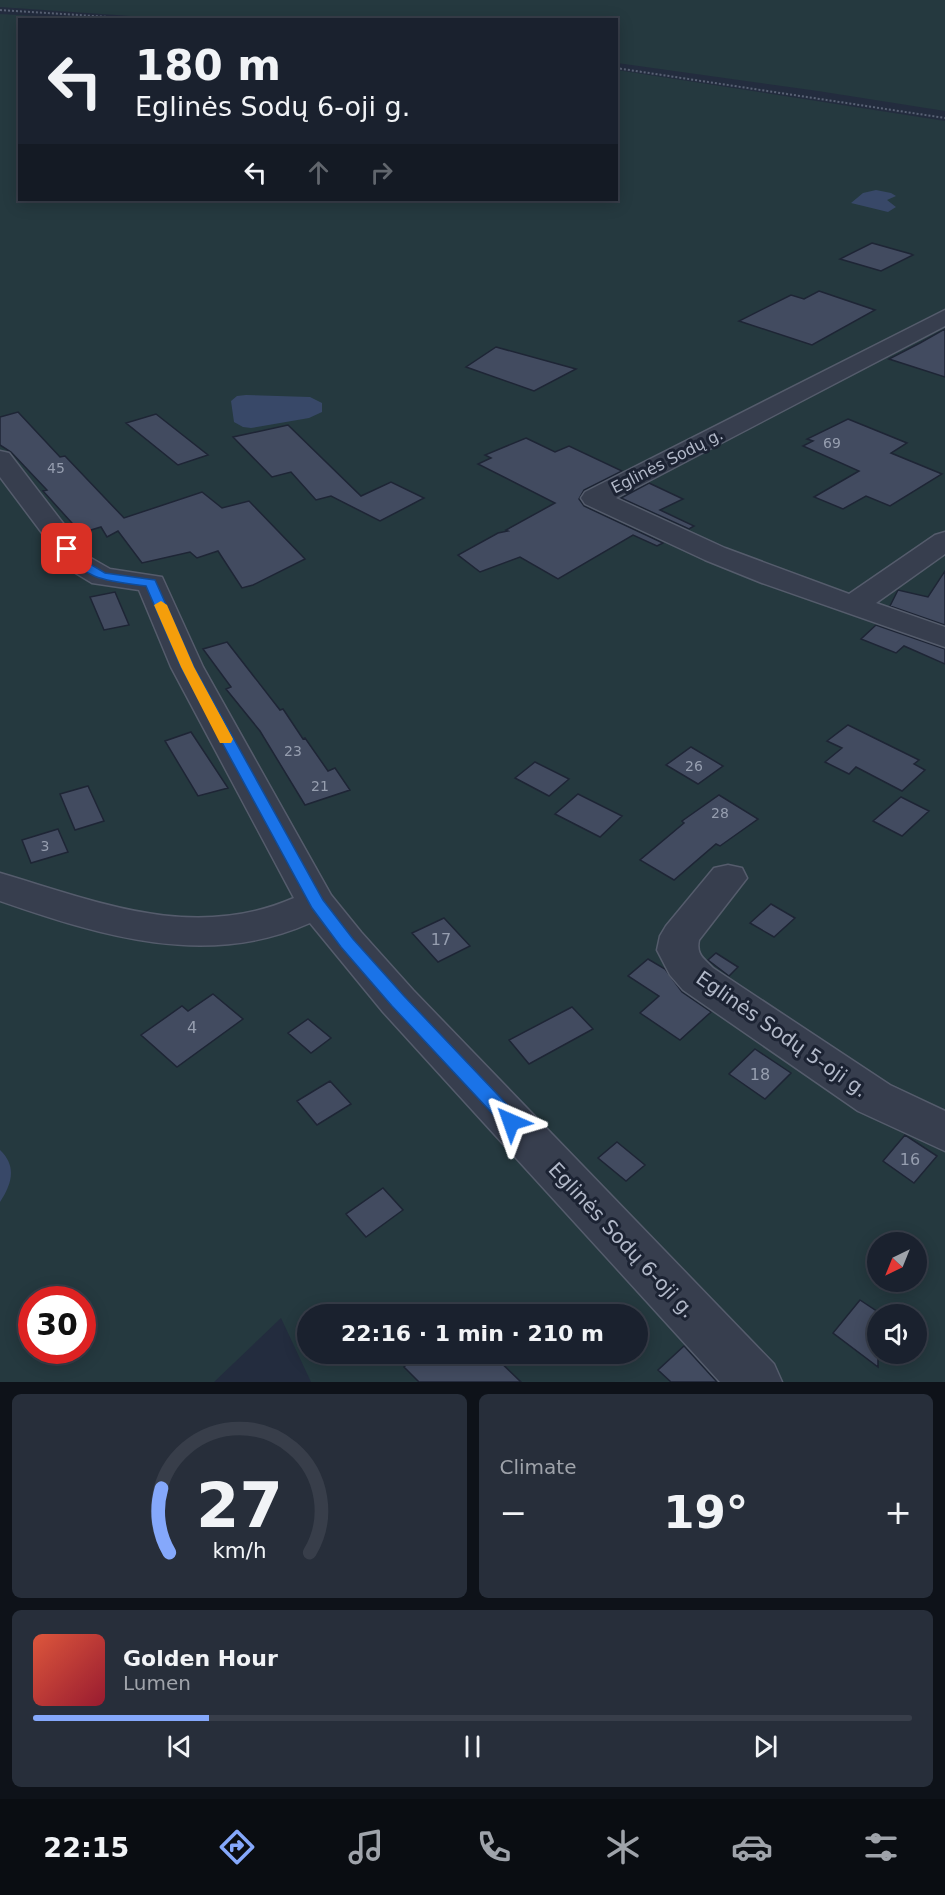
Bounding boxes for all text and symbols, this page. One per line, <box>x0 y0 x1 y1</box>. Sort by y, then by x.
text: 180 m <box>135 41 281 90</box>
icon: left <box>36 42 114 120</box>
text: Eglinės Sodų 6-oji g. <box>135 91 410 122</box>
icon: left <box>239 156 272 189</box>
icon: ahead <box>302 156 335 189</box>
icon: right <box>365 156 398 189</box>
street label: Eglinės Sodų g. <box>608 425 726 497</box>
house number: 69 <box>823 435 841 451</box>
house number: 45 <box>47 460 65 476</box>
pin <box>41 523 92 574</box>
icon: arrive <box>50 532 83 565</box>
house number: 23 <box>284 743 302 759</box>
house number: 26 <box>685 758 703 774</box>
house number: 21 <box>311 778 329 794</box>
house number: 28 <box>711 805 729 821</box>
house number: 3 <box>41 838 49 854</box>
house number: 17 <box>431 930 451 949</box>
street label: Eglinės Sodų 5-oji g. <box>692 966 872 1102</box>
house number: 4 <box>187 1018 197 1037</box>
house number: 18 <box>750 1065 770 1084</box>
position arrow <box>479 1090 543 1154</box>
house number: 16 <box>900 1150 920 1169</box>
street label: Eglinės Sodų 6-oji g. <box>544 1157 700 1323</box>
north arrow <box>867 1232 927 1292</box>
map controls <box>867 1232 927 1364</box>
speed limit sign: 30 <box>18 1286 96 1364</box>
button: sound <box>867 1304 927 1364</box>
text: 22:16 · 1 min · 210 m <box>341 1321 604 1346</box>
text: Climate <box>500 1455 576 1479</box>
text: 27 <box>196 1469 283 1542</box>
text: 19° <box>663 1486 748 1539</box>
text: − <box>500 1493 527 1532</box>
text: + <box>884 1493 912 1532</box>
text: km/h <box>212 1538 266 1563</box>
text: Golden Hour <box>123 1646 278 1671</box>
text: Lumen <box>123 1671 191 1695</box>
icon: previous <box>163 1730 196 1763</box>
icon: pause <box>456 1730 489 1763</box>
icon: next <box>749 1730 782 1763</box>
icon: directions <box>216 1826 258 1868</box>
icon: music <box>345 1826 387 1868</box>
icon: phone <box>473 1826 515 1868</box>
icon: climate <box>602 1826 644 1868</box>
icon: car <box>731 1826 773 1868</box>
icon: filters <box>860 1826 902 1868</box>
text: 22:15 <box>43 1832 129 1863</box>

